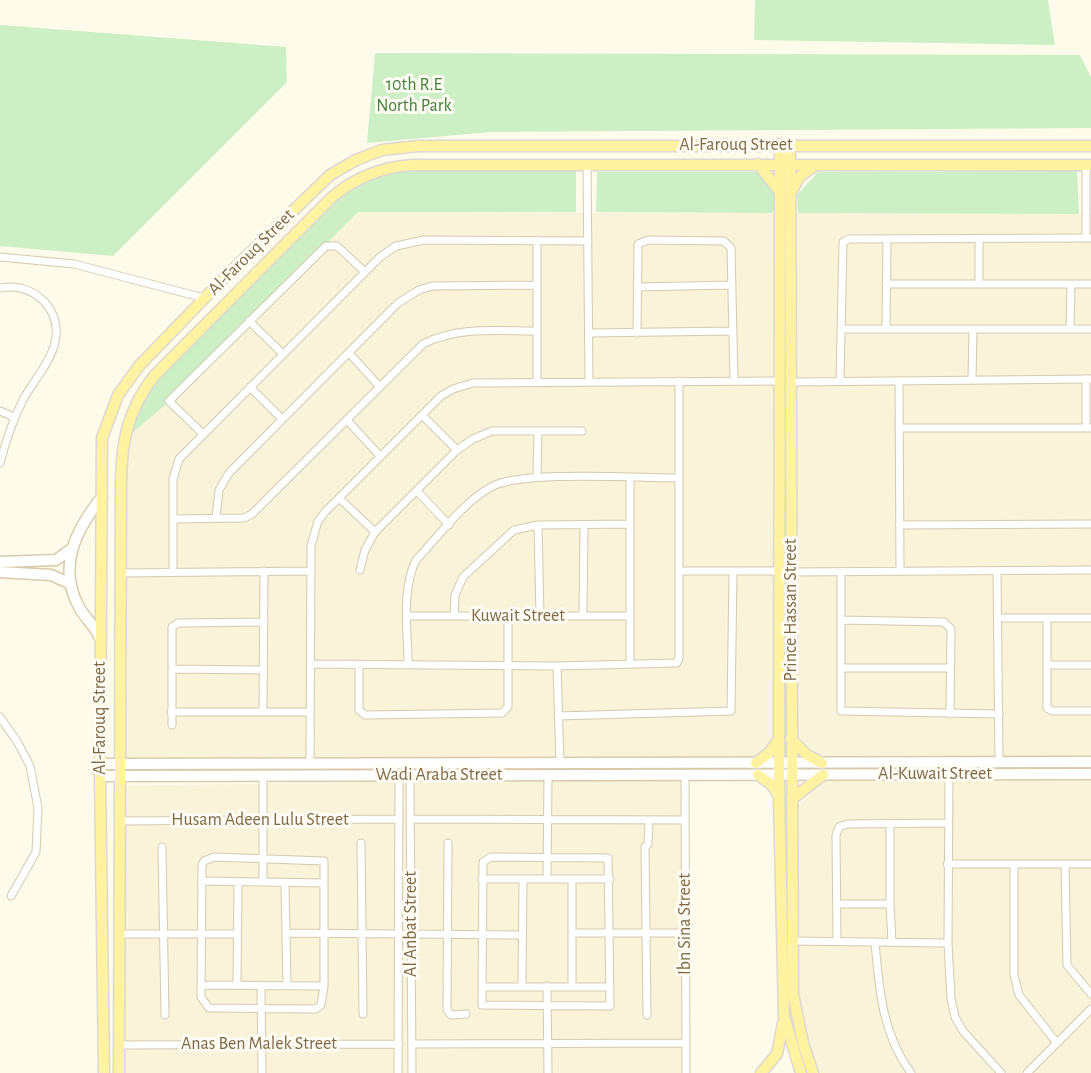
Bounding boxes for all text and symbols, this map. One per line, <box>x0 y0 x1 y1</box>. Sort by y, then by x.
park label: 10th R.E North Park <box>376 74 452 116</box>
street label: Al-Farouq Street <box>679 134 793 156</box>
street label: Al-Farouq Street <box>203 204 299 300</box>
street label: Prince Hassan Street <box>780 538 802 682</box>
street label: Kuwait Street <box>471 605 565 627</box>
street label: Al-Farouq Street <box>89 661 111 775</box>
street label: Al-Kuwait Street <box>878 763 992 785</box>
street label: Wadi Araba Street <box>375 764 503 786</box>
street label: Husam Adeen Lulu Street <box>171 809 349 831</box>
street label: Al Anbat Street <box>400 871 422 977</box>
street label: Ibn Sina Street <box>674 873 696 975</box>
street label: Anas Ben Malek Street <box>181 1033 337 1055</box>

